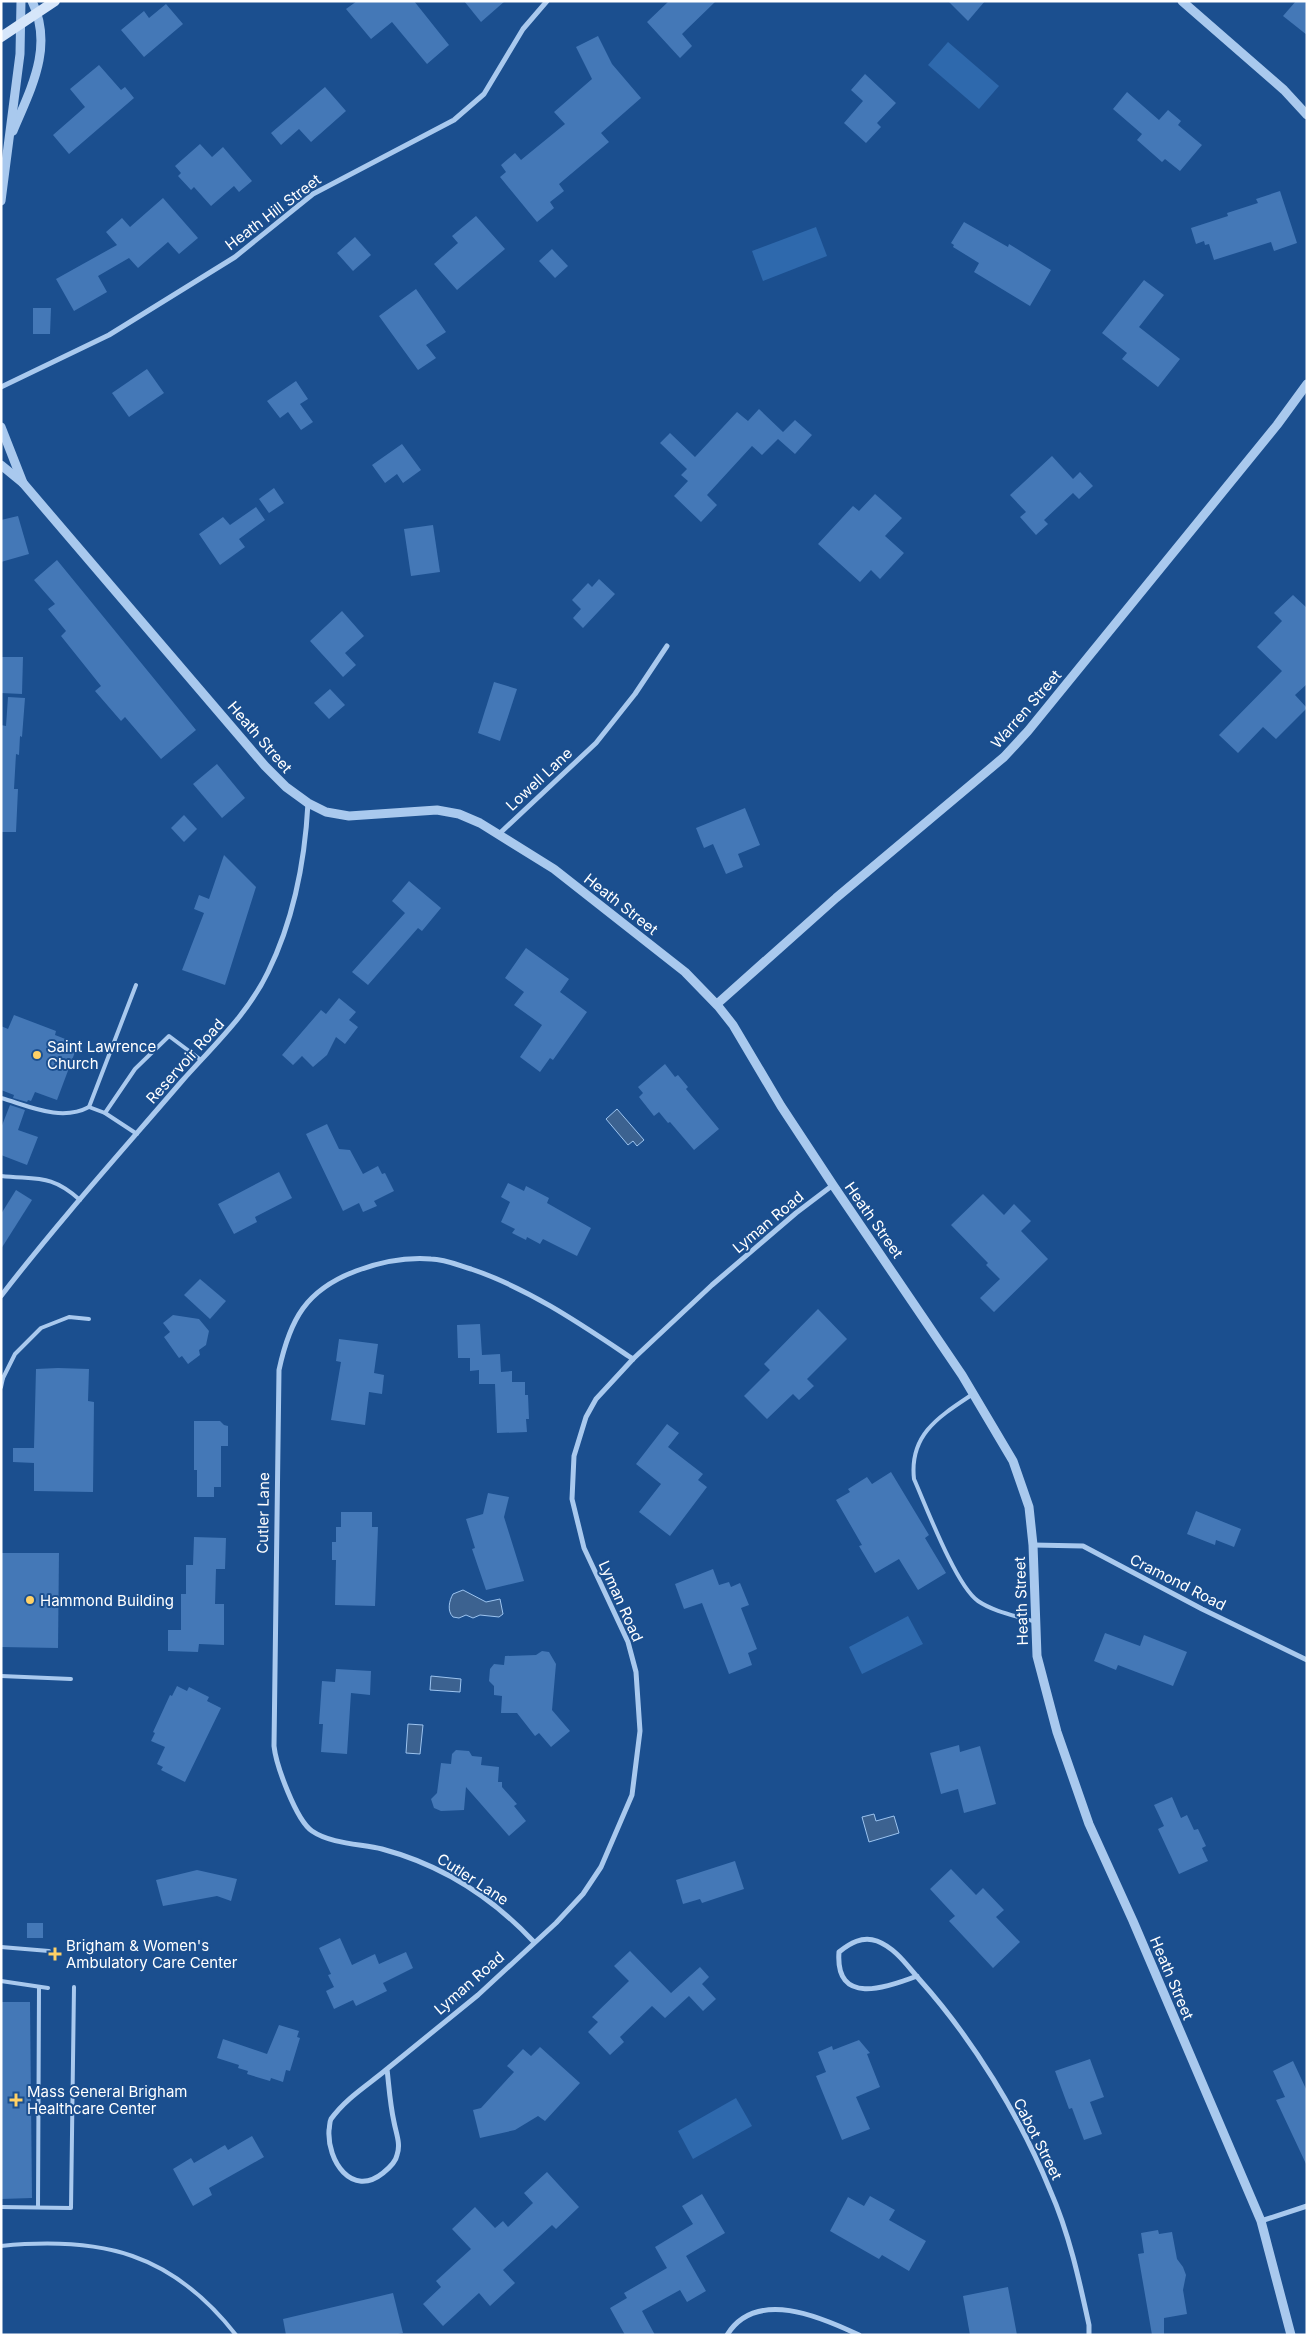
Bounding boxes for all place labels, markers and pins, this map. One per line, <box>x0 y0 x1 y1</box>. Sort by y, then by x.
place label: Saint Lawrence Church <box>47 1037 156 1073</box>
marker: Saint Lawrence Church <box>31 1049 43 1061</box>
place label: Hammond Building <box>40 1591 174 1610</box>
marker: Hammond Building <box>24 1594 36 1606</box>
place label: Brigham & Women's Ambulatory Care Center <box>66 1936 238 1972</box>
marker: Brigham & Women's Ambulatory Care Center <box>48 1947 62 1961</box>
place label: Mass General Brigham Healthcare Center <box>27 2082 187 2118</box>
marker: Mass General Brigham Healthcare Center <box>9 2093 23 2107</box>

